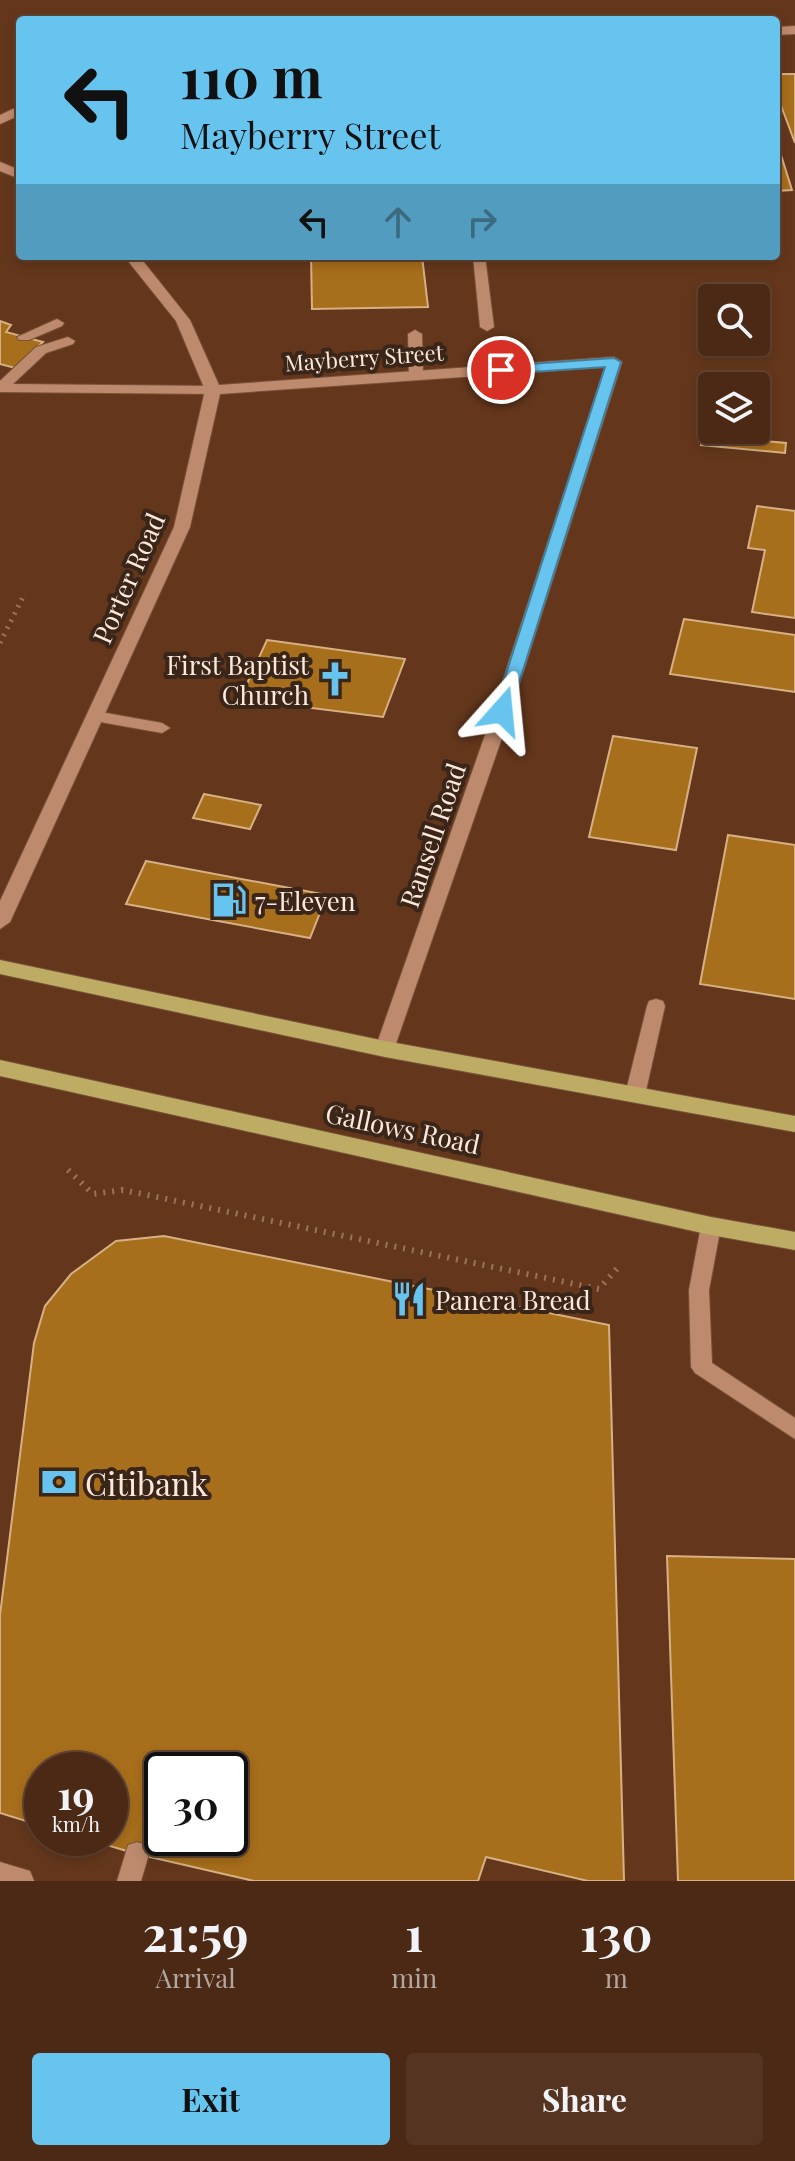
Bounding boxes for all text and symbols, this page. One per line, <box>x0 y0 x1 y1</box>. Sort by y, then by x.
text: 110 m <box>180 38 323 113</box>
icon: left <box>48 48 152 152</box>
text: Mayberry Street <box>180 110 440 158</box>
icon: left <box>292 200 336 244</box>
icon: ahead <box>376 200 420 244</box>
icon: right <box>460 200 504 244</box>
map controls <box>698 284 770 444</box>
button: search <box>698 284 770 356</box>
street label: Mayberry Street <box>284 336 446 378</box>
pin <box>467 336 535 404</box>
icon: arrive <box>479 348 523 392</box>
button: layers <box>698 372 770 444</box>
street label: Porter Road <box>84 507 172 649</box>
place label: First Baptist Church <box>166 647 310 712</box>
church icon: First Baptist Church <box>316 660 354 698</box>
position arrow <box>460 669 544 753</box>
street label: Ransell Road <box>391 758 473 912</box>
fuel station icon: 7-Eleven <box>210 881 248 919</box>
place label: 7-Eleven <box>255 883 356 918</box>
street label: Gallows Road <box>323 1095 483 1161</box>
restaurant icon: Panera Bread <box>390 1280 428 1318</box>
place label: Panera Bread <box>435 1282 591 1317</box>
place label: Citibank <box>85 1461 208 1504</box>
bank icon: Citibank <box>40 1463 78 1501</box>
speed limit sign: 30 <box>144 1752 248 1856</box>
text: 19 <box>57 1767 95 1820</box>
text: km/h <box>52 1810 100 1837</box>
text: 21:59 <box>143 1900 249 1964</box>
text: 1 <box>405 1900 423 1964</box>
text: 130 <box>580 1900 652 1964</box>
text: Arrival <box>156 1960 236 1995</box>
text: min <box>391 1960 437 1995</box>
text: m <box>605 1960 628 1995</box>
button: Exit <box>32 2053 390 2145</box>
button: Share <box>406 2053 763 2145</box>

